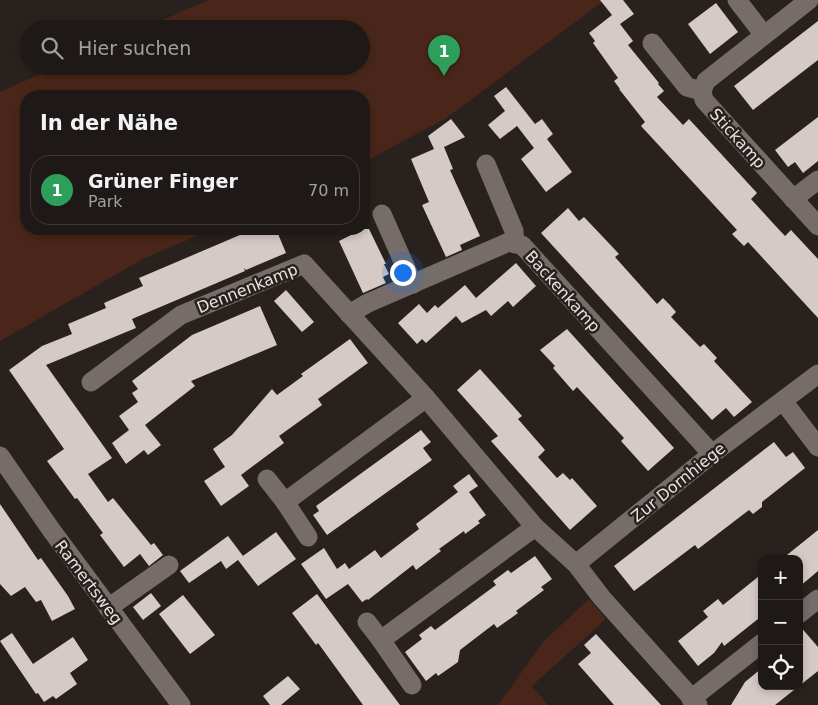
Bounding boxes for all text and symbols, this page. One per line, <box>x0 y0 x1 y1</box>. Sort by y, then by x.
search box <box>20 20 370 75</box>
icon: search <box>38 34 66 62</box>
pin: 1 <box>428 35 460 76</box>
text: Hier suchen <box>78 37 191 59</box>
street label: Stickamp <box>706 104 770 172</box>
text: In der Nähe <box>40 111 178 135</box>
text: Grüner Finger <box>88 170 238 192</box>
text: 1 <box>51 181 63 200</box>
text: 70 m <box>308 181 349 200</box>
text: Park <box>88 192 123 211</box>
street label: Backenkamp <box>521 247 604 336</box>
street label: Dennenkamp <box>194 260 300 317</box>
your location <box>390 260 416 286</box>
street label: Zur Dornhiege <box>627 439 729 526</box>
street label: Ramertsweg <box>51 537 126 628</box>
map controls <box>758 555 803 690</box>
button: + <box>758 555 803 600</box>
button: − <box>758 600 803 645</box>
button: locate <box>758 645 803 690</box>

